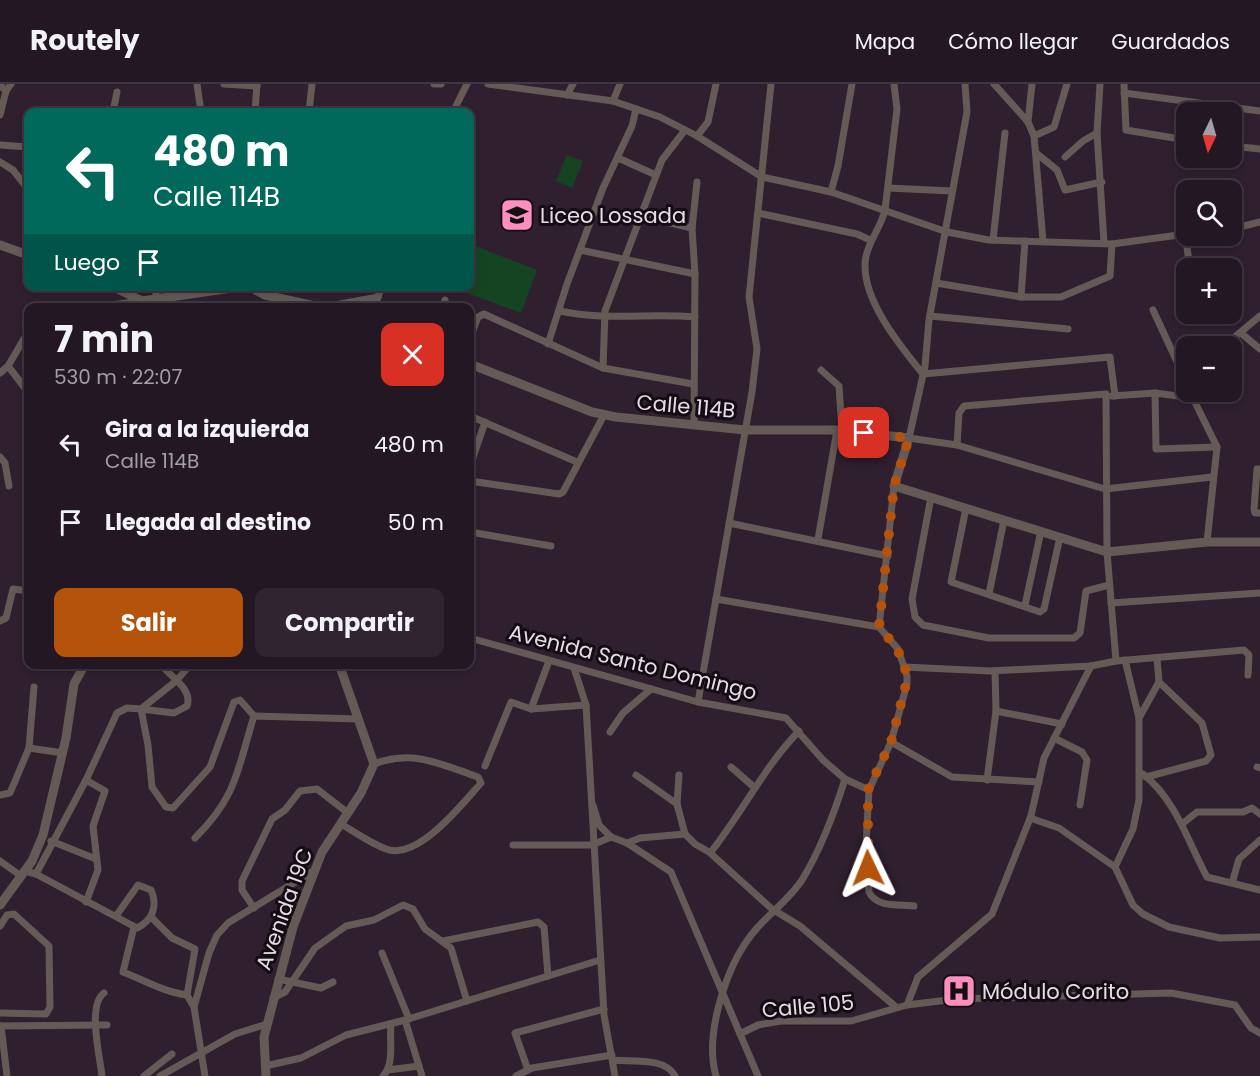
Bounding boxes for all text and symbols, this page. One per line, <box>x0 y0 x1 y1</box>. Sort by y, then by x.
text: Routely <box>30 21 140 60</box>
text: Mapa <box>855 27 915 56</box>
text: Cómo llegar <box>948 27 1078 56</box>
text: Guardados <box>1111 27 1230 56</box>
north arrow <box>1176 102 1242 168</box>
map controls <box>1176 102 1242 402</box>
text: 480 m <box>153 122 289 181</box>
icon: left <box>54 132 132 210</box>
text: Calle 114B <box>153 178 280 215</box>
button: search <box>1176 180 1242 246</box>
school or university icon: Liceo Lossada <box>499 197 535 233</box>
place label: Liceo Lossada <box>540 201 686 230</box>
icon: arrive <box>132 246 165 279</box>
text: Luego <box>54 247 120 278</box>
button: + <box>1176 258 1242 324</box>
text: 7 min <box>54 314 154 365</box>
button: close <box>381 323 444 386</box>
button: − <box>1176 336 1242 402</box>
text: 530 m · 22:07 <box>54 363 183 391</box>
street label: Calle 114B <box>635 387 737 425</box>
pin <box>838 407 889 458</box>
text: Gira a la izquierda <box>105 414 309 445</box>
icon: arrive <box>847 416 880 449</box>
icon: left <box>54 428 87 461</box>
text: 480 m <box>374 429 444 460</box>
text: Calle 114B <box>105 447 199 475</box>
icon: arrive <box>54 506 87 539</box>
text: Llegada al destino <box>105 507 311 538</box>
text: 50 m <box>388 507 444 538</box>
button: Salir <box>54 588 243 657</box>
button: Compartir <box>255 588 444 657</box>
street label: Avenida Santo Domingo <box>506 617 760 707</box>
position arrow <box>836 836 900 900</box>
street label: Avenida 19C <box>249 844 319 974</box>
hospital icon: Módulo Corito <box>941 973 977 1009</box>
place label: Módulo Corito <box>982 977 1129 1006</box>
street label: Calle 105 <box>761 988 855 1024</box>

